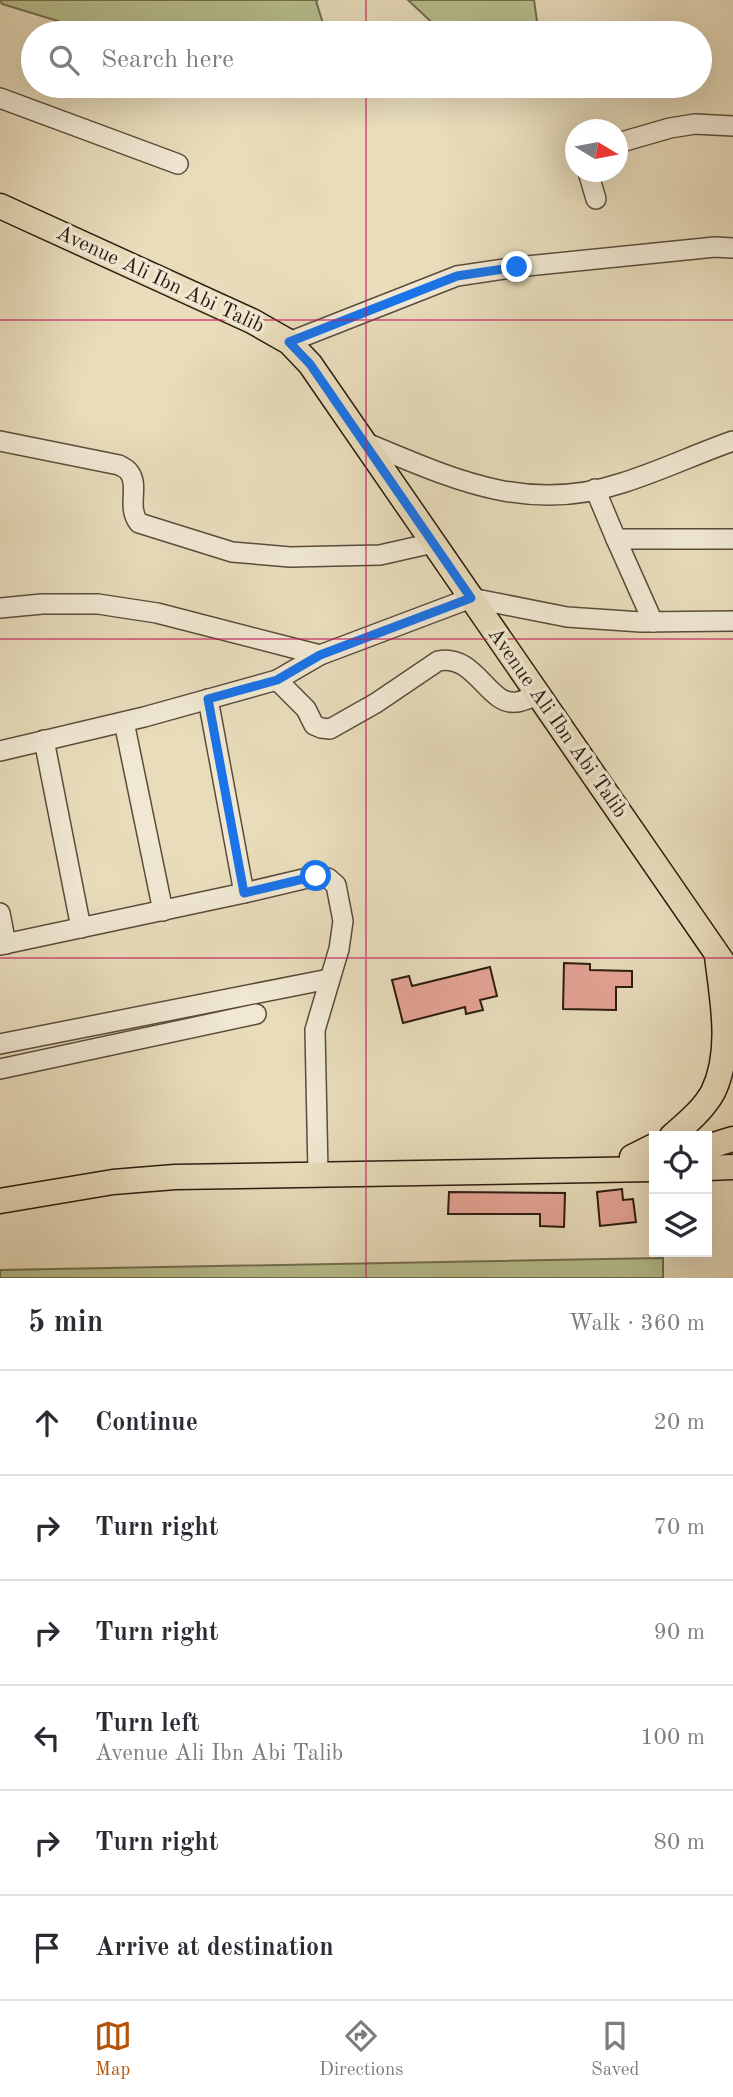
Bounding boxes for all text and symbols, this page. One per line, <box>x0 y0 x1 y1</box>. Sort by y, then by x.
search box <box>21 21 712 98</box>
icon: search <box>45 41 83 79</box>
text: Search here <box>101 47 234 73</box>
north arrow <box>565 119 628 182</box>
street label: Avenue Ali Ibn Abi Talib <box>53 223 267 337</box>
route end <box>501 251 532 282</box>
street label: Avenue Ali Ibn Abi Talib <box>483 624 631 822</box>
route start <box>300 860 331 891</box>
map controls <box>649 1131 712 1257</box>
button: locate <box>649 1131 712 1194</box>
button: layers <box>649 1194 712 1257</box>
text: 5 min <box>28 1308 103 1338</box>
text: Walk · 360 m <box>569 1312 705 1335</box>
icon: ahead <box>28 1404 66 1442</box>
text: Continue <box>95 1410 198 1436</box>
text: 20 m <box>654 1411 705 1434</box>
icon: right <box>28 1509 66 1547</box>
text: Turn right <box>95 1515 218 1541</box>
text: 70 m <box>654 1516 705 1539</box>
icon: right <box>28 1614 66 1652</box>
text: Turn right <box>95 1620 218 1646</box>
text: 90 m <box>654 1621 705 1644</box>
text: Turn left <box>95 1711 200 1737</box>
icon: left <box>28 1719 66 1757</box>
text: 100 m <box>640 1726 705 1749</box>
text: Avenue Ali Ibn Abi Talib <box>95 1742 343 1765</box>
icon: right <box>28 1824 66 1862</box>
text: Turn right <box>95 1830 218 1856</box>
text: 80 m <box>654 1831 705 1854</box>
icon: arrive <box>28 1929 66 1967</box>
text: Arrive at destination <box>95 1935 334 1961</box>
tab: Map <box>94 2017 132 2082</box>
tab: Directions <box>319 2017 404 2082</box>
tab: Saved <box>591 2017 639 2082</box>

